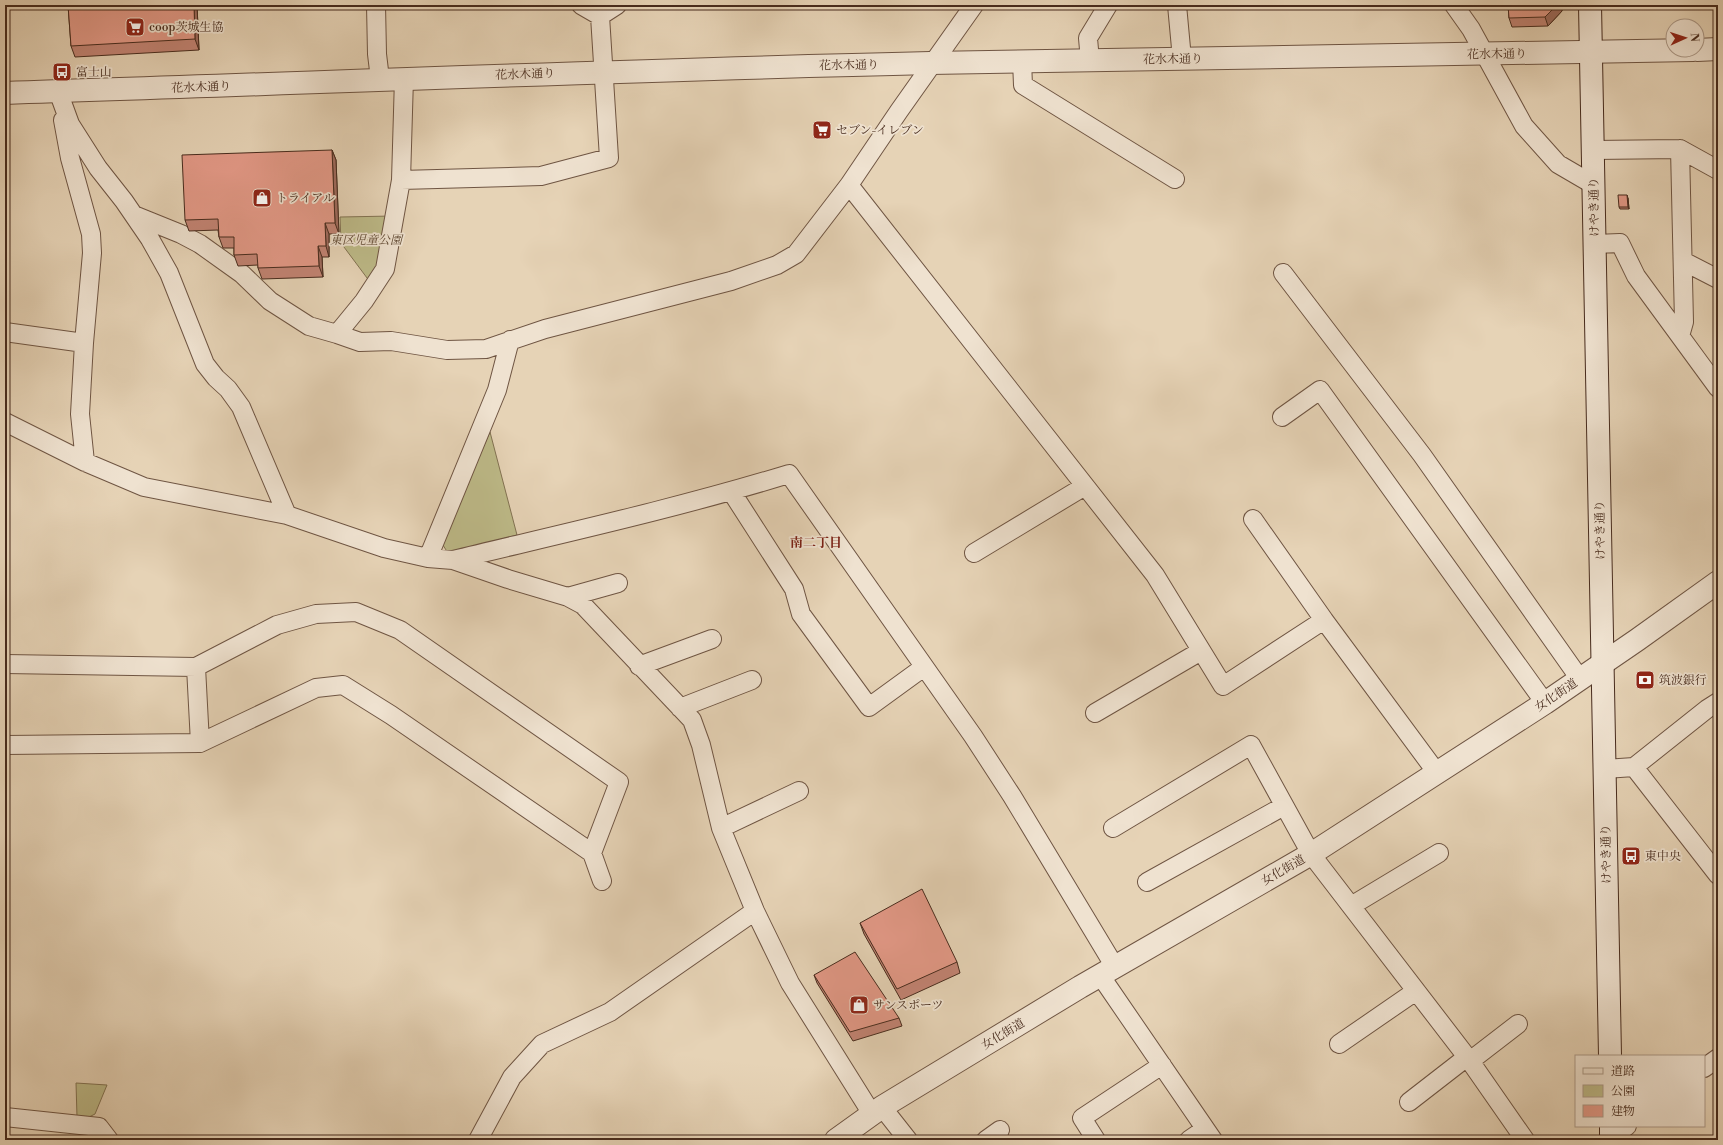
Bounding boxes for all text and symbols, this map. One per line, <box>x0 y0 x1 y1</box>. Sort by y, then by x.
supermarket icon: coop茨城生協 <box>124 16 146 38</box>
north arrow <box>1665 18 1705 58</box>
place label: coop茨城生協 <box>149 20 224 35</box>
text: N <box>1687 33 1701 43</box>
street label: 花水木通り <box>1467 46 1527 63</box>
street label: 花水木通り <box>1143 51 1203 68</box>
street label: 花水木通り <box>819 57 879 74</box>
bus stop icon: 富士山 <box>51 61 73 83</box>
place label: 富士山 <box>76 65 112 80</box>
street label: 花水木通り <box>495 66 555 83</box>
street label: 花水木通り <box>171 79 231 96</box>
supermarket icon: セブン-イレブン <box>811 119 833 141</box>
place label: セブン-イレブン <box>836 123 924 138</box>
street label: けやき通り <box>1586 177 1603 237</box>
shop icon: トライアル <box>251 187 273 209</box>
place label: トライアル <box>276 191 335 206</box>
park label: 東区児童公園 <box>330 233 404 248</box>
street label: けやき通り <box>1592 500 1609 560</box>
district label: 南二丁目 <box>790 535 842 551</box>
bank icon: 筑波銀行 <box>1634 669 1656 691</box>
place label: 筑波銀行 <box>1659 673 1707 688</box>
street label: 女化街道 <box>1532 676 1580 715</box>
street label: けやき通り <box>1598 824 1615 884</box>
bus stop icon: 東中央 <box>1620 845 1642 867</box>
place label: 東中央 <box>1645 849 1681 864</box>
street label: 女化街道 <box>1259 852 1308 889</box>
shop icon: サンスポーツ <box>848 994 870 1016</box>
place label: サンスポーツ <box>873 998 944 1013</box>
street label: 女化街道 <box>979 1016 1028 1053</box>
legend <box>1575 1055 1705 1127</box>
text: 道路 <box>1611 1064 1635 1079</box>
text: 公園 <box>1611 1084 1635 1099</box>
text: 建物 <box>1611 1104 1635 1119</box>

